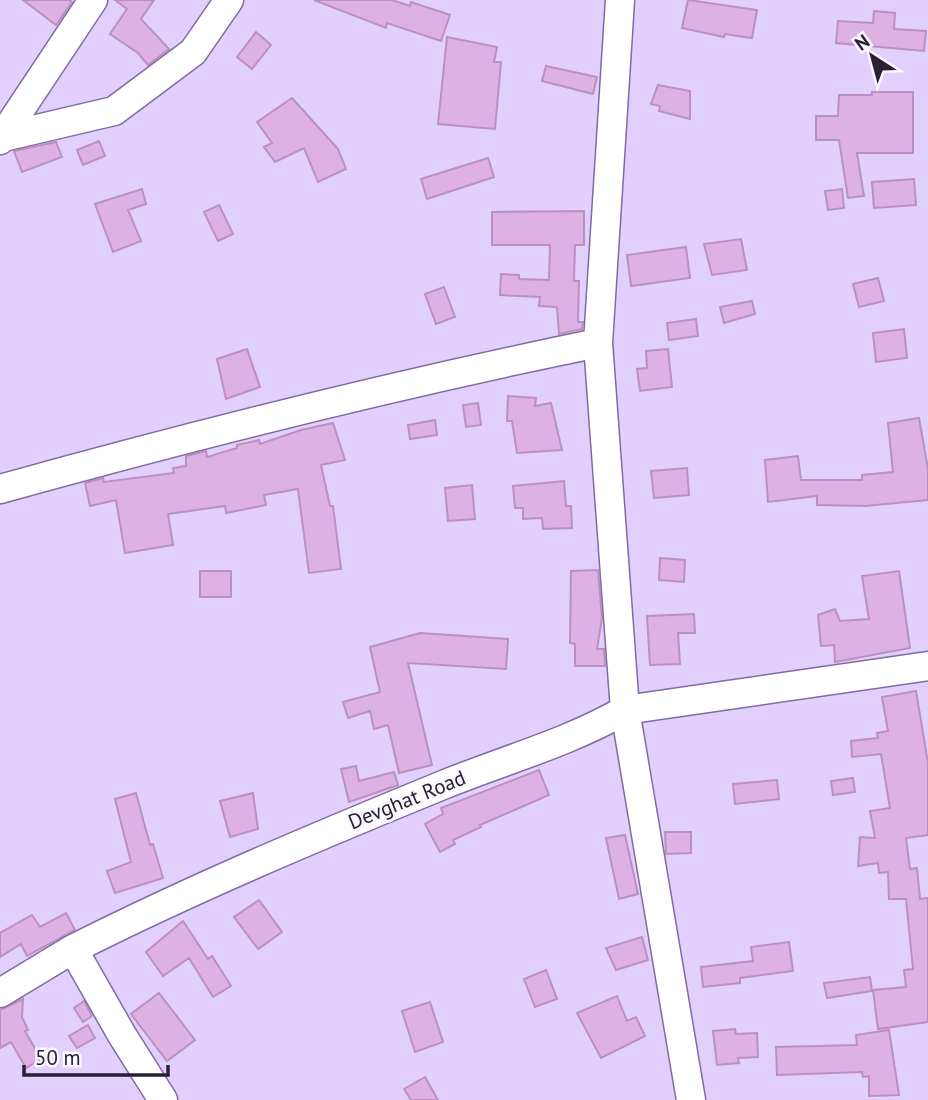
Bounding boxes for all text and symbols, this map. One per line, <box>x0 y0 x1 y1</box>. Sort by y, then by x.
north arrow <box>837 21 907 91</box>
text: N <box>850 29 874 56</box>
street label: Devghat Road <box>344 764 469 835</box>
scale bar <box>24 1034 168 1078</box>
text: 50 m <box>35 1044 81 1071</box>

